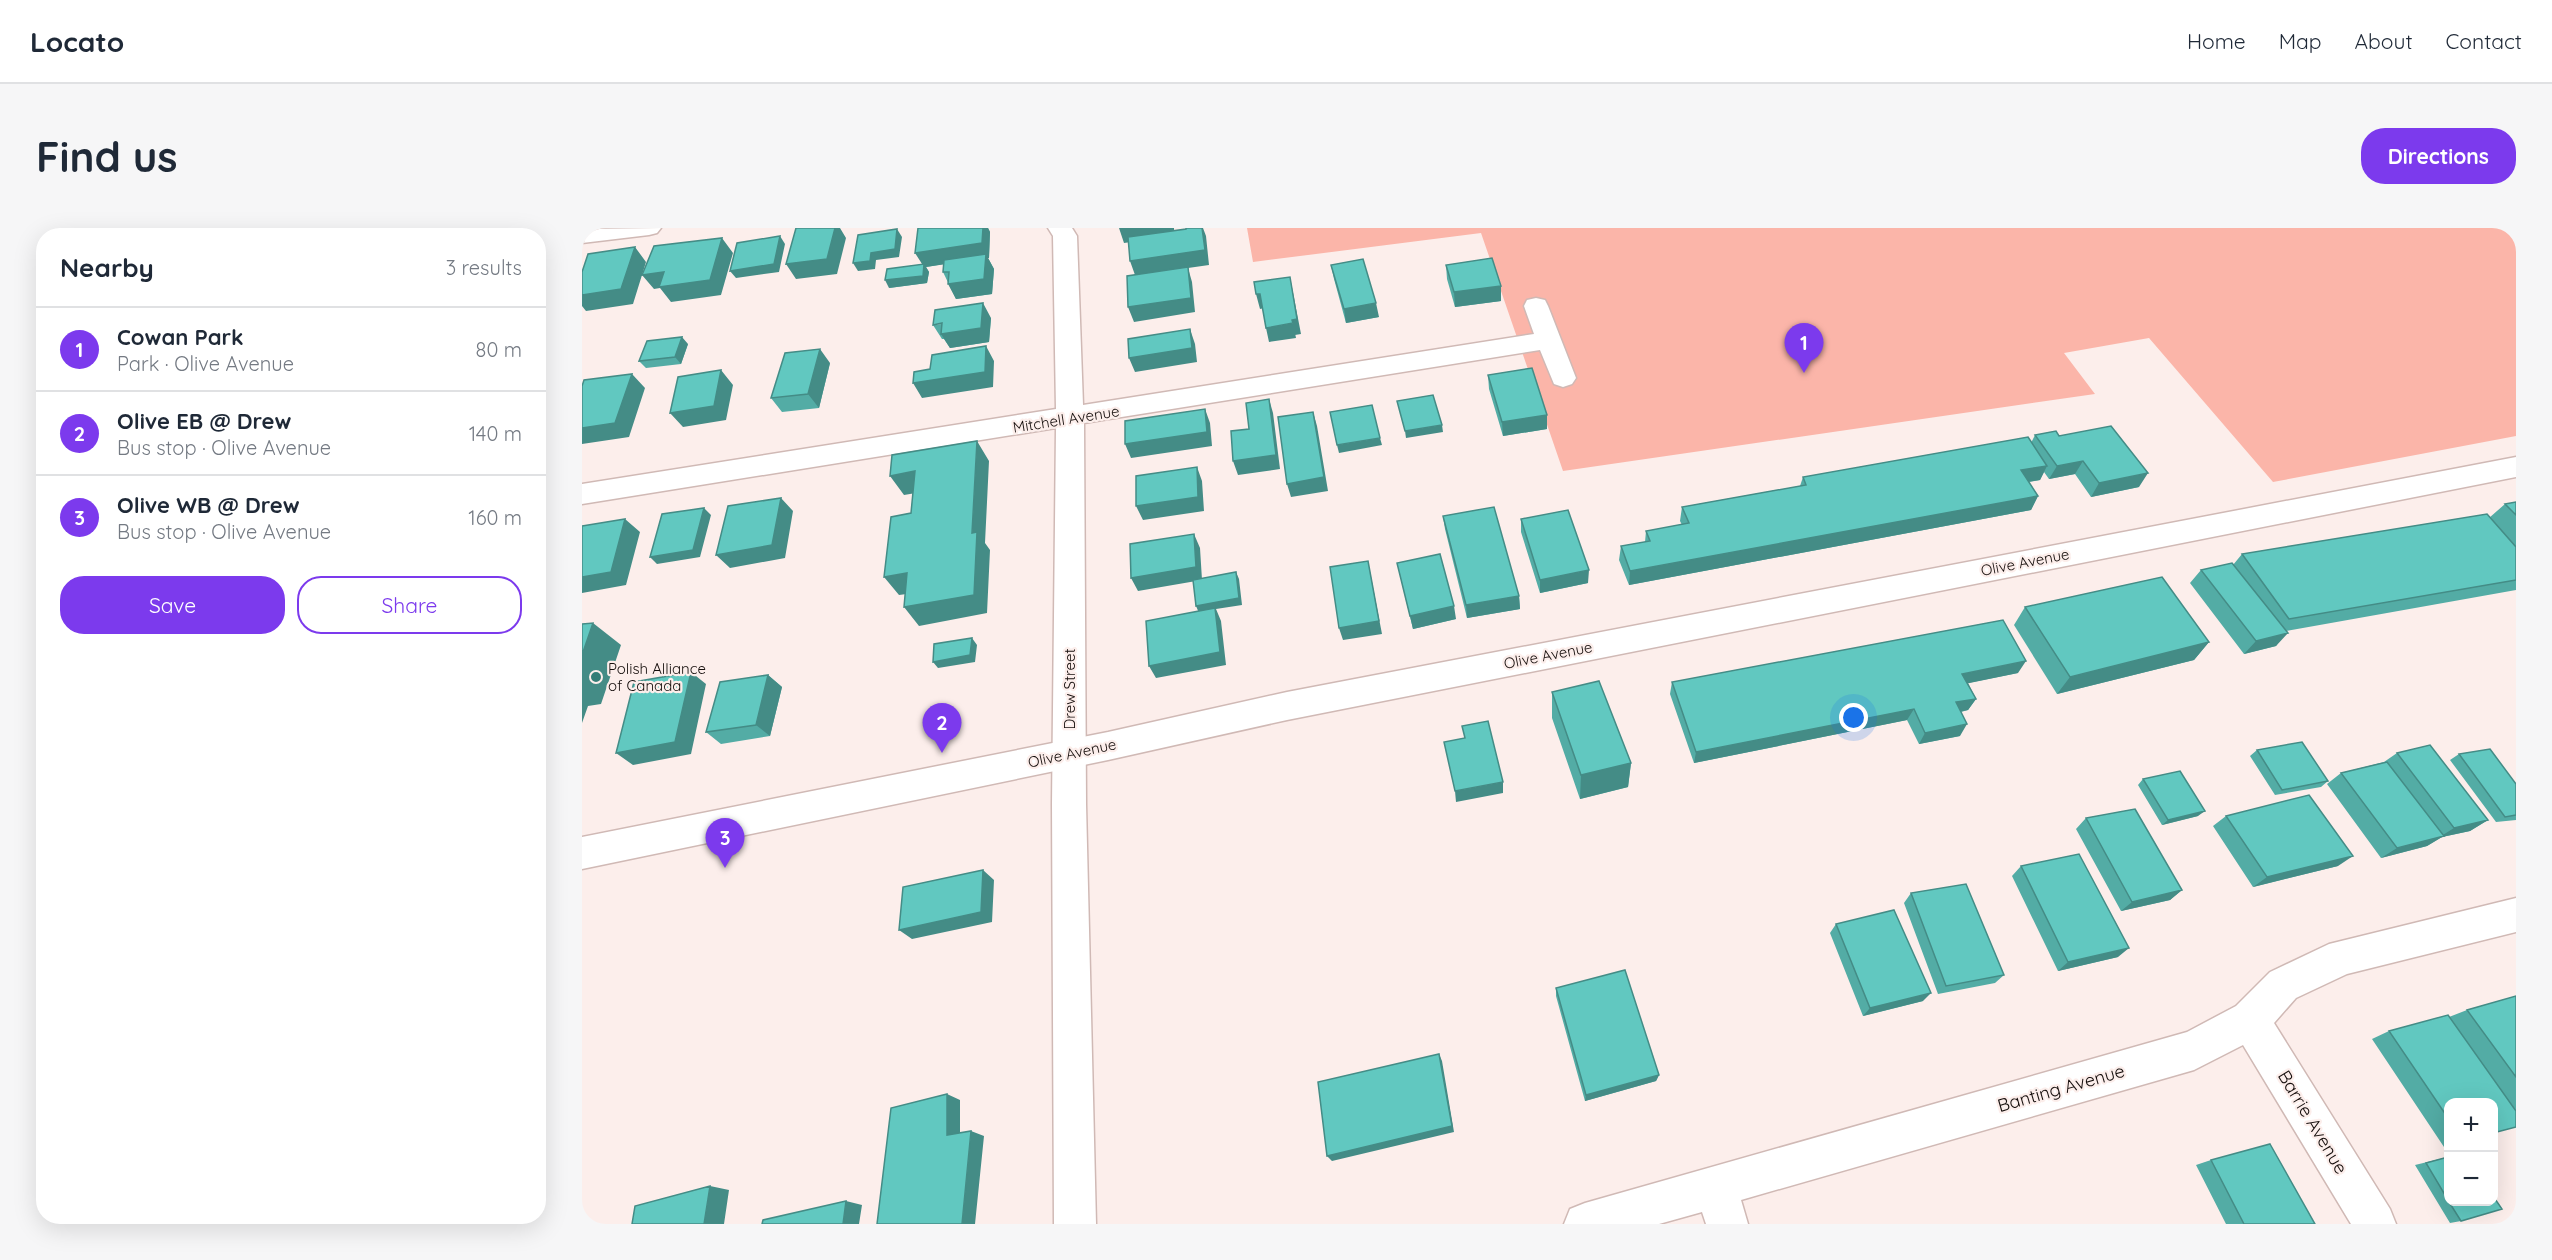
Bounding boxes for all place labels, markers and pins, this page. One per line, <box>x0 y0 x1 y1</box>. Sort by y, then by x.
pin: 1 <box>1784 324 1824 373</box>
place label: Polish Alliance of Canada <box>608 659 706 695</box>
marker: Polish Alliance of Canada <box>589 670 603 684</box>
pin: 2 <box>922 704 962 753</box>
pin: 3 <box>706 818 744 868</box>

